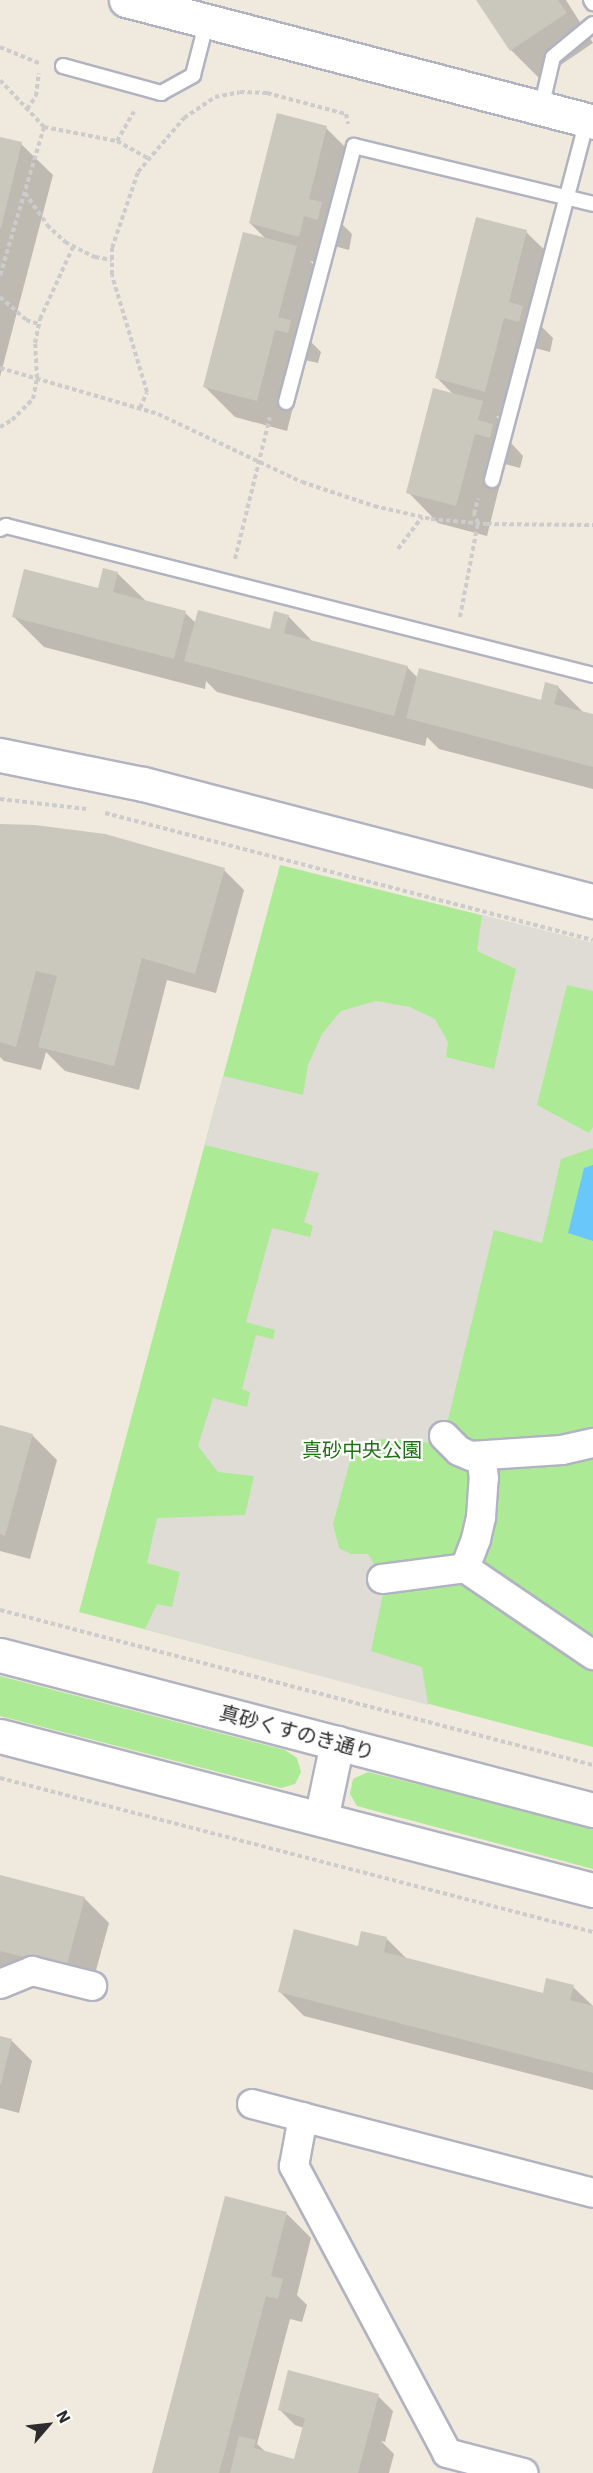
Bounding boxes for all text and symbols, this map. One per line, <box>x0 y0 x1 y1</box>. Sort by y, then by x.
park label: 真砂中央公園 <box>302 1437 422 1461</box>
street label: 真砂くすのき通り <box>217 1700 377 1764</box>
north arrow <box>18 2395 78 2455</box>
text: N <box>52 2407 75 2426</box>

